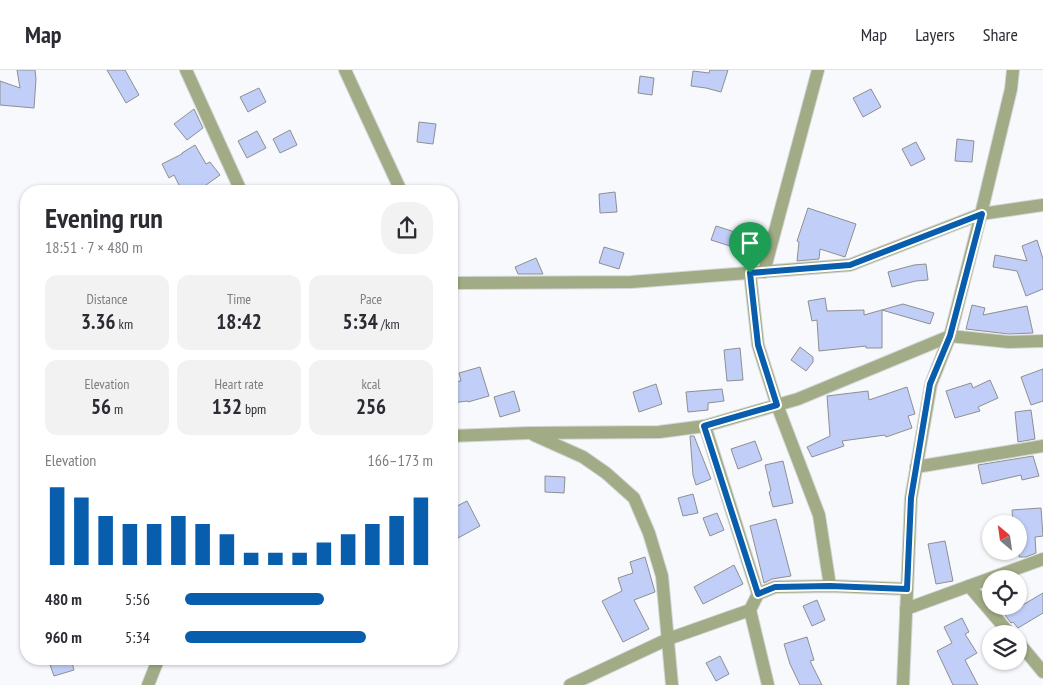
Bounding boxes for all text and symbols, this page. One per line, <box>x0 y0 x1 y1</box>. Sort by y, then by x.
text: Map <box>25 19 62 50</box>
text: Map <box>861 23 887 46</box>
text: Layers <box>915 23 955 46</box>
text: Share <box>983 23 1018 46</box>
text: Evening run <box>45 199 163 236</box>
button: share <box>381 202 433 254</box>
pin <box>729 222 771 273</box>
icon: arrive <box>736 229 764 257</box>
text: 18:51 · 7 × 480 m <box>45 237 143 257</box>
text: Distance <box>86 290 128 308</box>
text: Time <box>227 290 251 308</box>
text: Pace <box>360 290 382 308</box>
text: 3.36 <box>81 308 116 335</box>
text: 18:42 <box>216 308 262 335</box>
text: 5:34 <box>342 308 378 335</box>
text: km <box>116 315 133 333</box>
text: /km <box>378 315 400 333</box>
text: Elevation <box>85 375 129 393</box>
text: Heart rate <box>215 375 263 393</box>
text: kcal <box>361 375 381 393</box>
text: 56 <box>91 393 111 420</box>
text: 132 <box>212 393 242 420</box>
text: 256 <box>356 393 386 420</box>
text: m <box>111 400 123 418</box>
text: bpm <box>242 400 266 418</box>
text: Elevation <box>45 450 96 470</box>
text: 166–173 m <box>368 450 433 470</box>
north arrow <box>982 515 1028 560</box>
map controls <box>982 515 1027 670</box>
button: locate <box>982 570 1027 615</box>
text: 480 m <box>45 589 82 609</box>
text: 5:56 <box>125 589 150 609</box>
button: layers <box>982 625 1027 670</box>
text: 960 m <box>45 627 82 647</box>
text: 5:34 <box>125 627 150 647</box>

